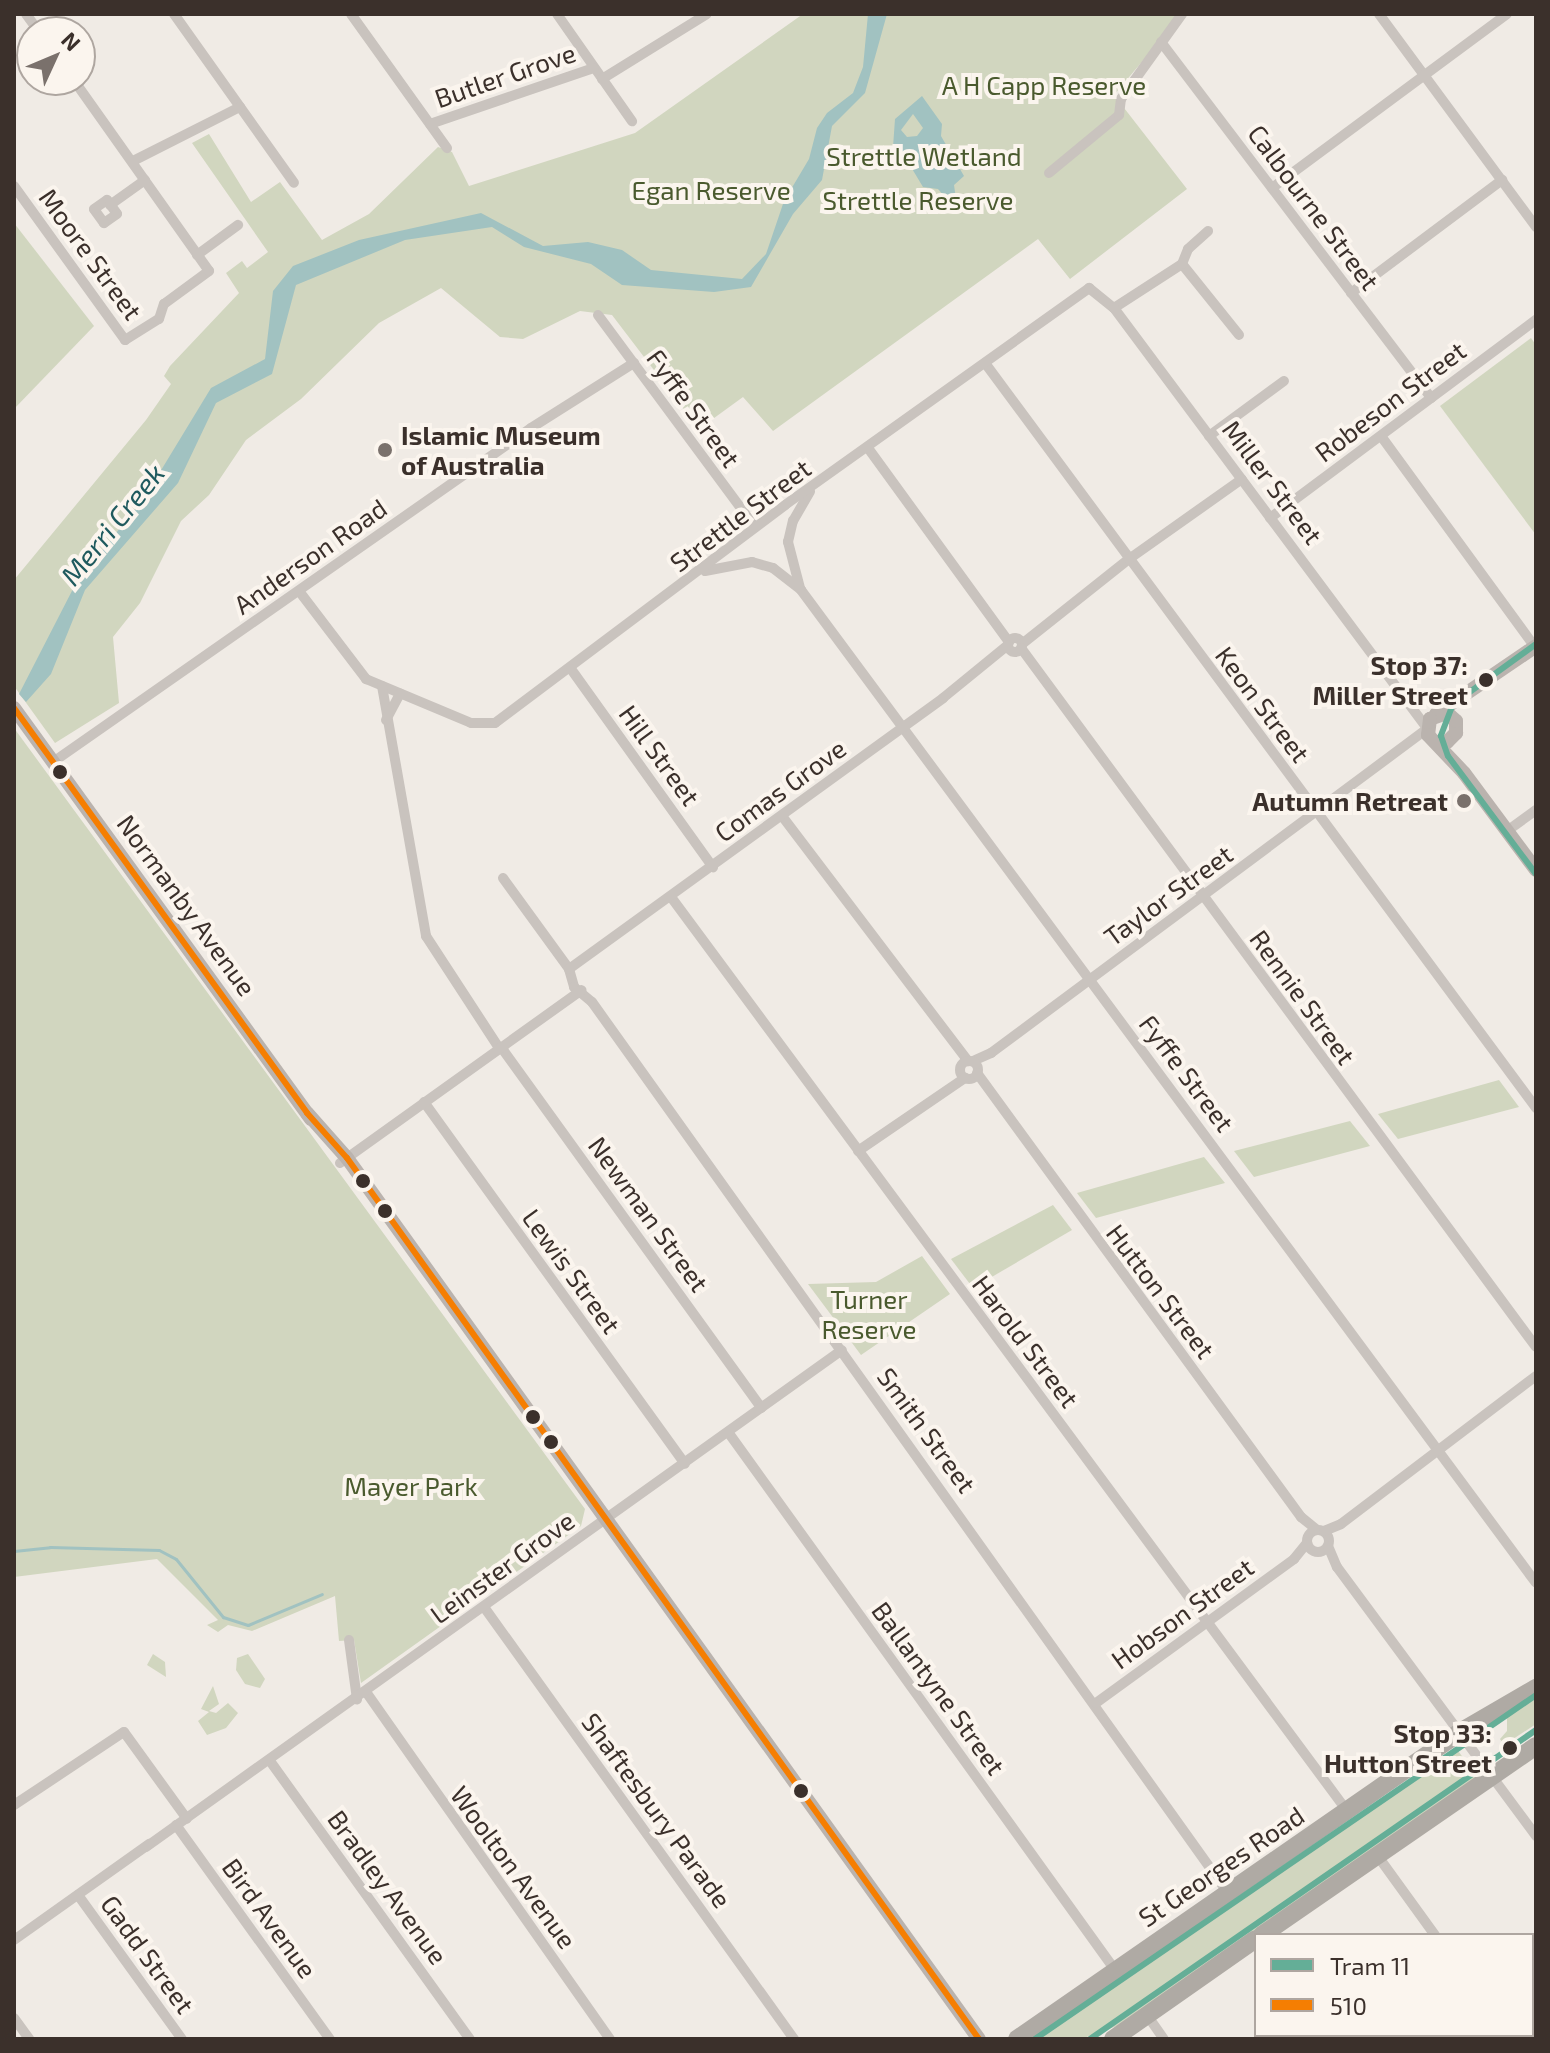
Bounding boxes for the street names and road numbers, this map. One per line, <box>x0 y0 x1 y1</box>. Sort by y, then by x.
street label: Butler Grove <box>430 36 580 114</box>
street label: Calbourne Street <box>1242 118 1386 296</box>
street label: Moore Street <box>33 182 149 326</box>
street label: Robeson Street <box>1308 334 1472 468</box>
street label: Fyffe Street <box>641 343 747 473</box>
street label: Miller Street <box>1216 414 1330 550</box>
street label: Strettle Street <box>664 452 816 578</box>
street label: Anderson Road <box>228 492 392 620</box>
street label: Keon Street <box>1209 640 1317 768</box>
street label: Hill Street <box>613 698 707 812</box>
street label: Comas Grove <box>708 732 852 848</box>
street label: Normanby Avenue <box>111 808 263 1002</box>
street label: Taylor Street <box>1097 838 1239 952</box>
street label: Rennie Street <box>1244 924 1362 1070</box>
street label: Fyffe Street <box>1133 1008 1241 1138</box>
street label: Newman Street <box>582 1130 716 1298</box>
street label: Lewis Street <box>516 1203 628 1339</box>
street label: Hutton Street <box>1100 1218 1222 1364</box>
street label: Harold Street <box>966 1269 1086 1413</box>
street label: Smith Street <box>871 1361 983 1499</box>
street label: Leinster Grove <box>424 1504 580 1630</box>
street label: Hobson Street <box>1105 1551 1259 1675</box>
street label: Ballantyne Street <box>866 1596 1012 1780</box>
street label: Shaftesbury Parade <box>576 1706 738 1914</box>
street label: Woolton Avenue <box>444 1779 584 1955</box>
street label: St Georges Road <box>1132 1799 1310 1933</box>
street label: Bradley Avenue <box>321 1803 455 1971</box>
street label: Bird Avenue <box>216 1852 324 1984</box>
street label: Gadd Street <box>95 1889 201 2019</box>

